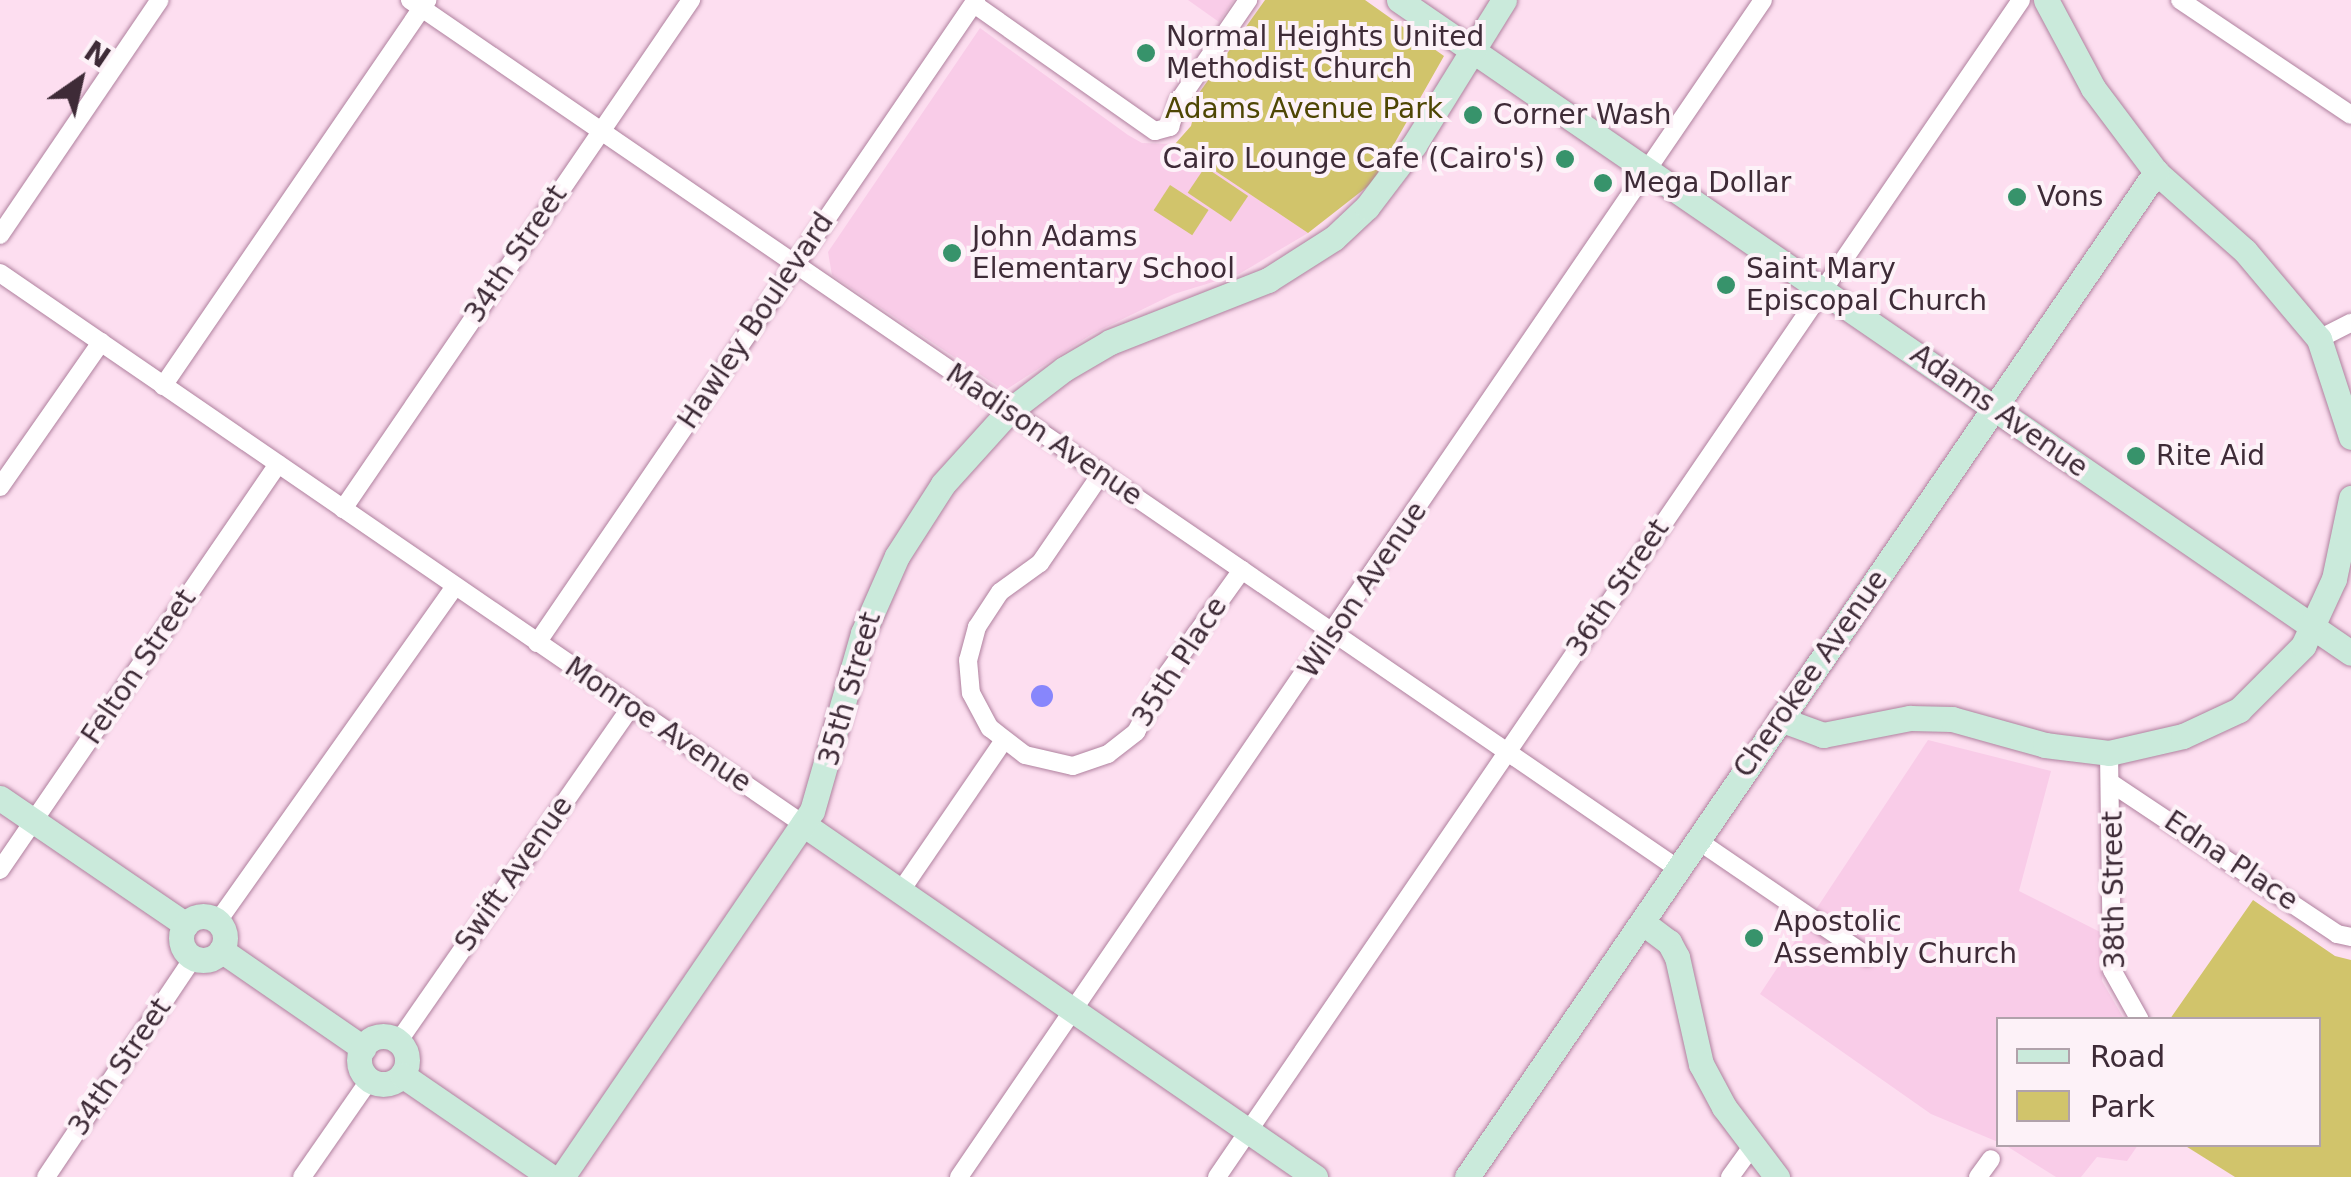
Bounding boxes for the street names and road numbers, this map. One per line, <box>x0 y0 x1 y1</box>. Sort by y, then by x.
street label: 34th Street <box>458 179 574 329</box>
street label: Hawley Boulevard <box>671 207 841 435</box>
street label: Adams Avenue <box>1904 337 2094 485</box>
street label: Madison Avenue <box>940 357 1148 513</box>
street label: Wilson Avenue <box>1292 496 1434 684</box>
street label: 36th Street <box>1560 513 1676 663</box>
street label: Cherokee Avenue <box>1727 564 1895 784</box>
street label: Felton Street <box>75 583 203 751</box>
street label: 35th Place <box>1126 591 1234 733</box>
street label: 35th Street <box>812 608 888 770</box>
street label: Monroe Avenue <box>559 650 757 800</box>
street label: Swift Avenue <box>448 790 580 958</box>
street label: Edna Place <box>2158 804 2304 918</box>
street label: 38th Street <box>2096 811 2132 969</box>
street label: 34th Street <box>62 992 178 1142</box>

